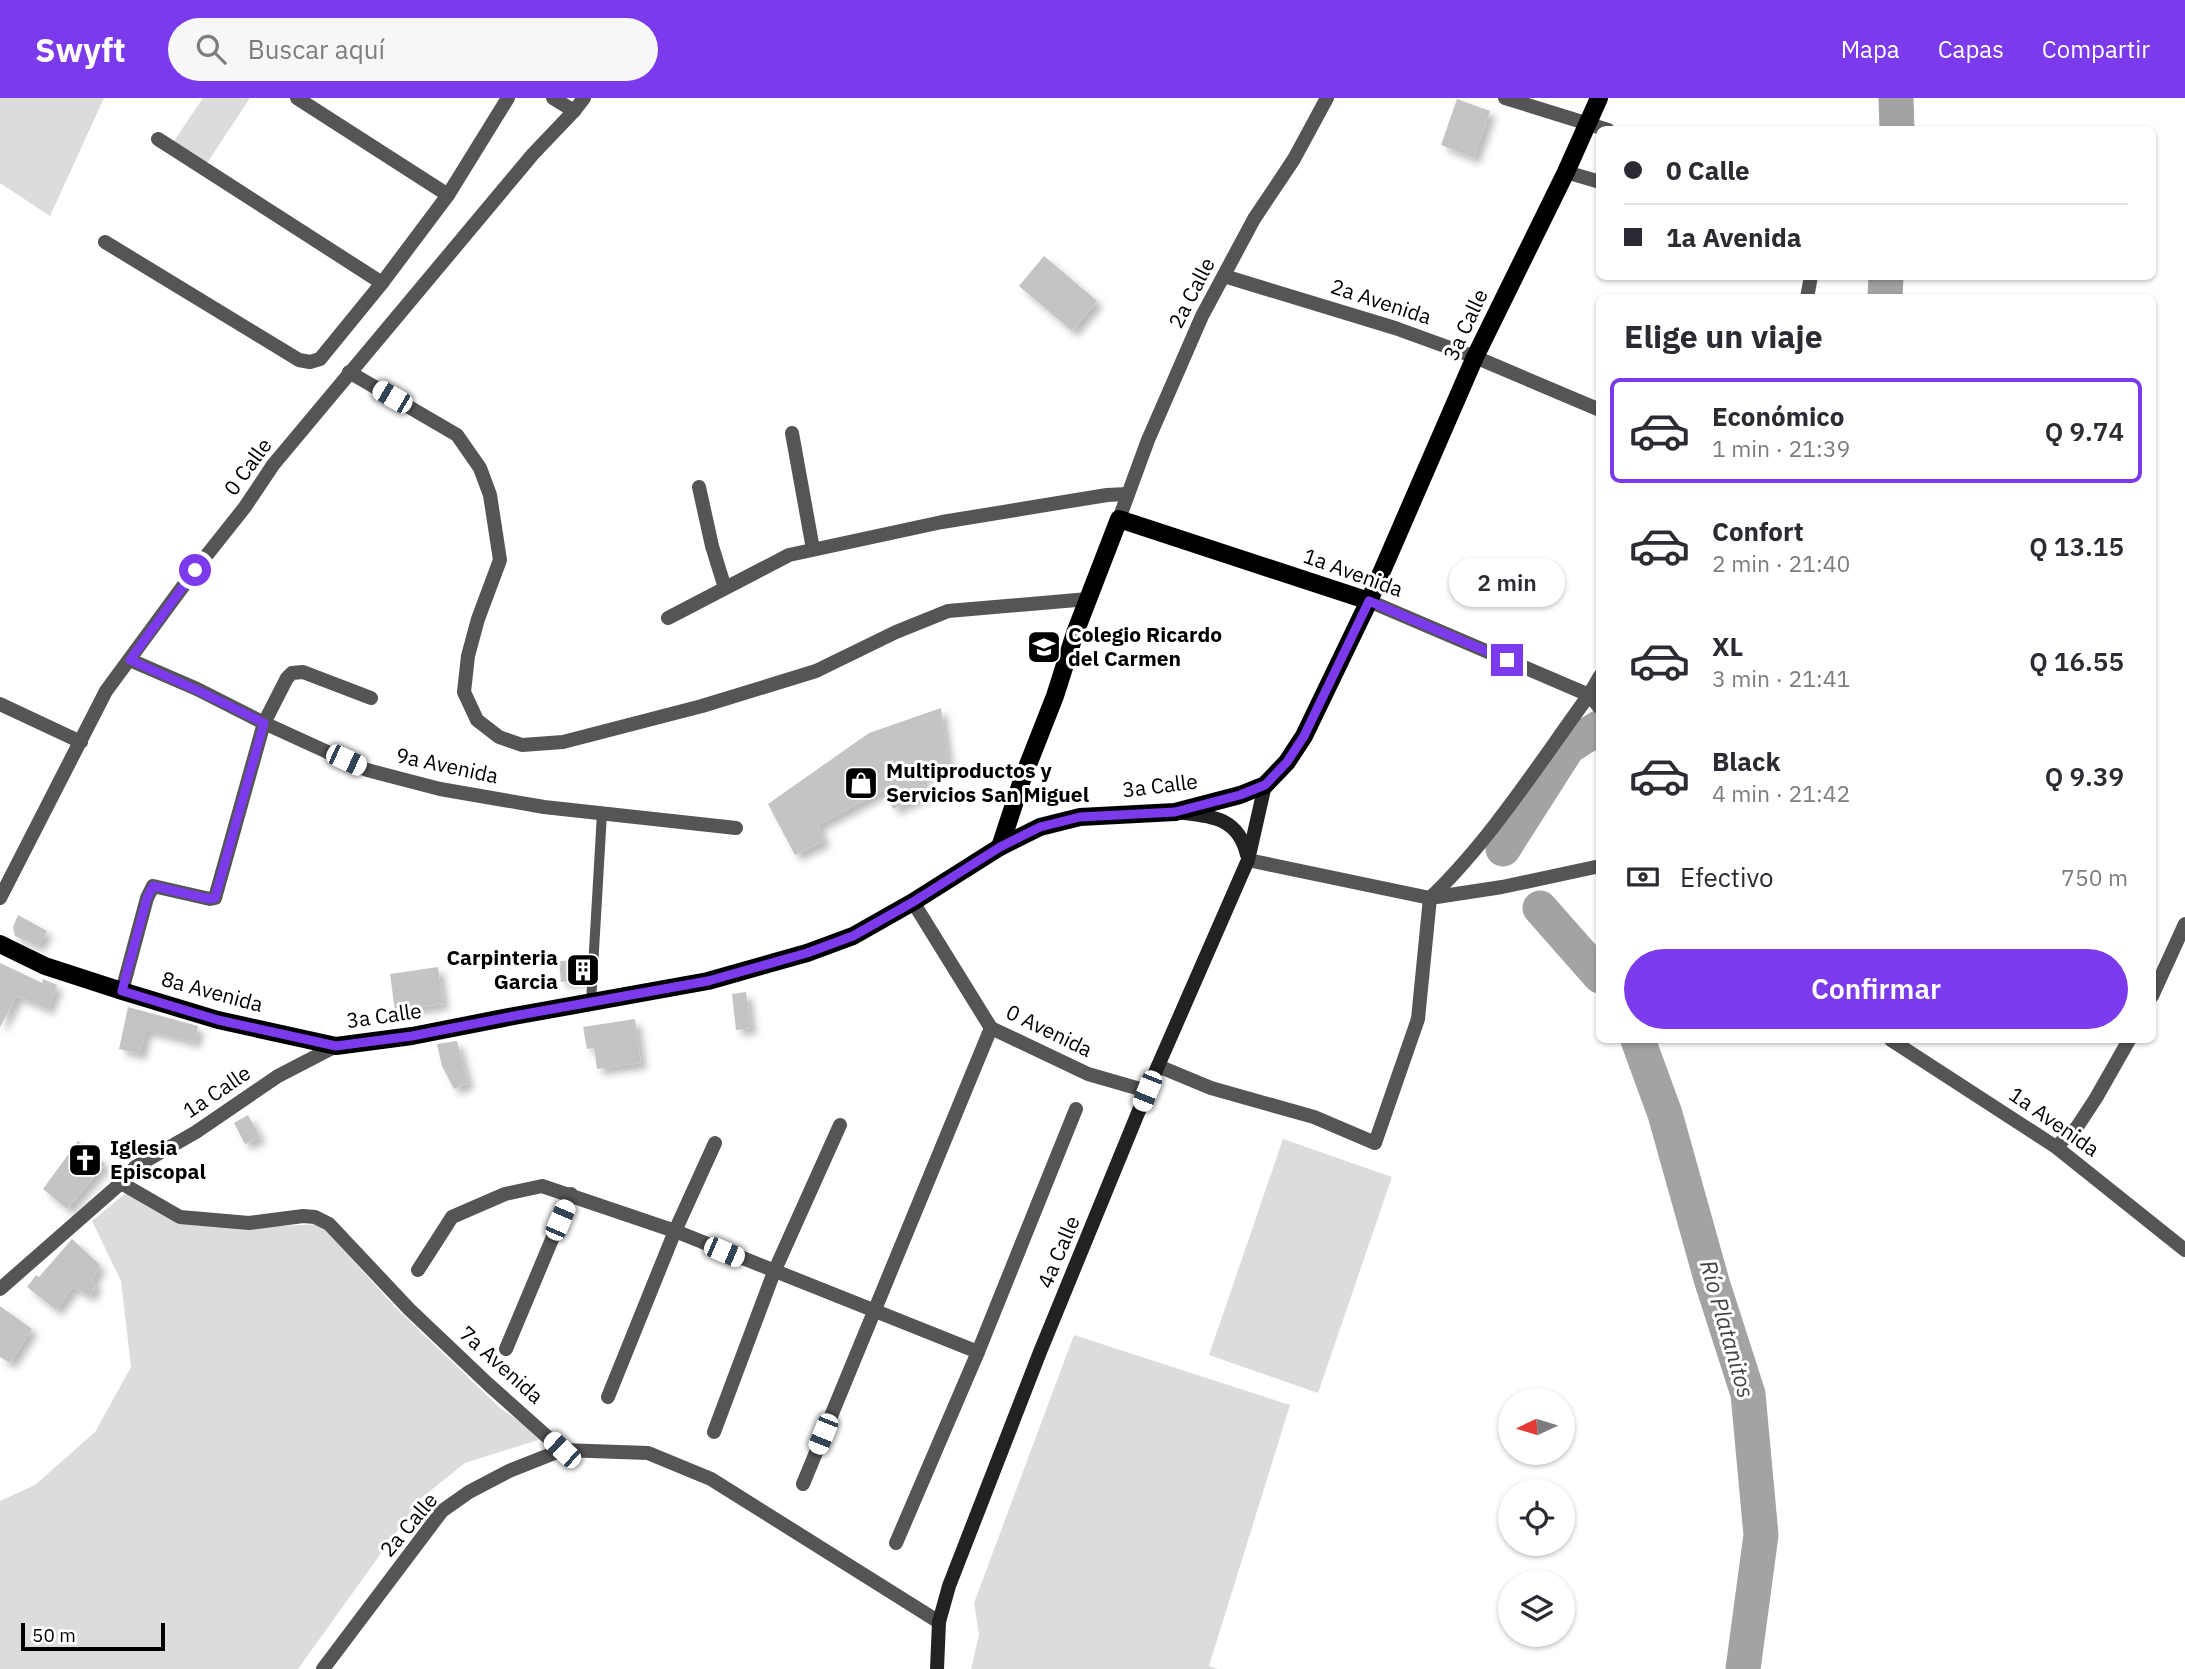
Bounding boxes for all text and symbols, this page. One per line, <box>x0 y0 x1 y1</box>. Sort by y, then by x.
search box <box>168 18 658 81</box>
text: Swyft <box>35 28 126 71</box>
icon: search <box>192 30 230 68</box>
text: Buscar aquí <box>248 32 385 66</box>
text: Mapa <box>1841 33 1900 65</box>
text: Capas <box>1938 33 2004 65</box>
text: Compartir <box>2042 33 2150 65</box>
text: 0 Calle <box>1666 153 1750 187</box>
text: 1a Avenida <box>1666 220 1802 254</box>
street label: 2a Calle <box>1161 252 1221 333</box>
street label: 2a Avenida <box>1327 272 1435 330</box>
street label: 3a Calle <box>1436 284 1494 365</box>
text: Elige un viaje <box>1624 315 1823 357</box>
car <box>369 377 416 417</box>
icon: car <box>1628 399 1691 462</box>
text: Económico <box>1712 399 1844 433</box>
text: Q 9.74 <box>2045 414 2124 448</box>
street label: 0 Calle <box>217 432 278 501</box>
text: 1 min · 21:39 <box>1712 433 1850 463</box>
icon: car <box>1628 514 1691 577</box>
text: Confort <box>1712 514 1804 548</box>
text: Q 13.15 <box>2029 529 2124 563</box>
street label: 1a Avenida <box>1300 541 1407 603</box>
text: 2 min · 21:40 <box>1712 548 1850 578</box>
route start <box>179 554 211 586</box>
callout: 2 min <box>1449 559 1565 608</box>
text: 2 min <box>1477 567 1537 597</box>
place label: Colegio Ricardo del Carmen <box>1068 620 1222 672</box>
school or university icon: Colegio Ricardo del Carmen <box>1025 628 1063 666</box>
icon: car <box>1628 629 1691 692</box>
text: XL <box>1712 629 1743 663</box>
route end <box>1491 644 1523 676</box>
text: Q 16.55 <box>2029 644 2124 678</box>
text: 3 min · 21:41 <box>1712 663 1850 693</box>
street label: 9a Avenida <box>393 741 501 790</box>
car <box>323 742 370 778</box>
icon: car <box>1628 744 1691 807</box>
text: Black <box>1712 744 1780 778</box>
place label: Multiproductos y Servicios San Miguel <box>886 756 1089 808</box>
text: Q 9.39 <box>2045 759 2124 793</box>
shop icon: Multiproductos y Servicios San Miguel <box>842 764 880 802</box>
street label: 3a Calle <box>1121 766 1199 804</box>
text: 4 min · 21:42 <box>1712 778 1850 808</box>
icon: cash <box>1624 858 1662 896</box>
text: Efectivo <box>1680 860 1774 894</box>
text: 750 m <box>2061 862 2128 892</box>
place label: Carpinteria Garcia <box>446 943 558 995</box>
button: Confirmar <box>1624 949 2128 1029</box>
building icon: Carpinteria Garcia <box>564 951 602 989</box>
street label: 8a Avenida <box>158 964 266 1018</box>
street label: 3a Calle <box>344 996 423 1034</box>
street label: 0 Avenida <box>1002 997 1097 1063</box>
street label: 1a Calle <box>177 1058 256 1124</box>
car <box>1130 1068 1165 1114</box>
street label: 1a Avenida <box>2004 1080 2105 1162</box>
place label: Iglesia Episcopal <box>110 1133 206 1185</box>
church icon: Iglesia Episcopal <box>66 1141 104 1179</box>
car <box>543 1197 578 1243</box>
street label: 4a Calle <box>1030 1211 1086 1292</box>
car <box>701 1234 748 1270</box>
water label: Río Platanitos <box>1694 1256 1762 1401</box>
street label: 7a Avenida <box>454 1319 550 1409</box>
north arrow <box>1498 1388 1575 1465</box>
map controls <box>1498 1388 1575 1647</box>
car <box>806 1411 841 1457</box>
car <box>540 1428 585 1472</box>
button: locate <box>1498 1479 1575 1556</box>
street label: 2a Calle <box>373 1486 443 1562</box>
button: layers <box>1498 1570 1575 1647</box>
scale bar <box>21 1620 164 1652</box>
text: 50 m <box>32 1623 76 1647</box>

